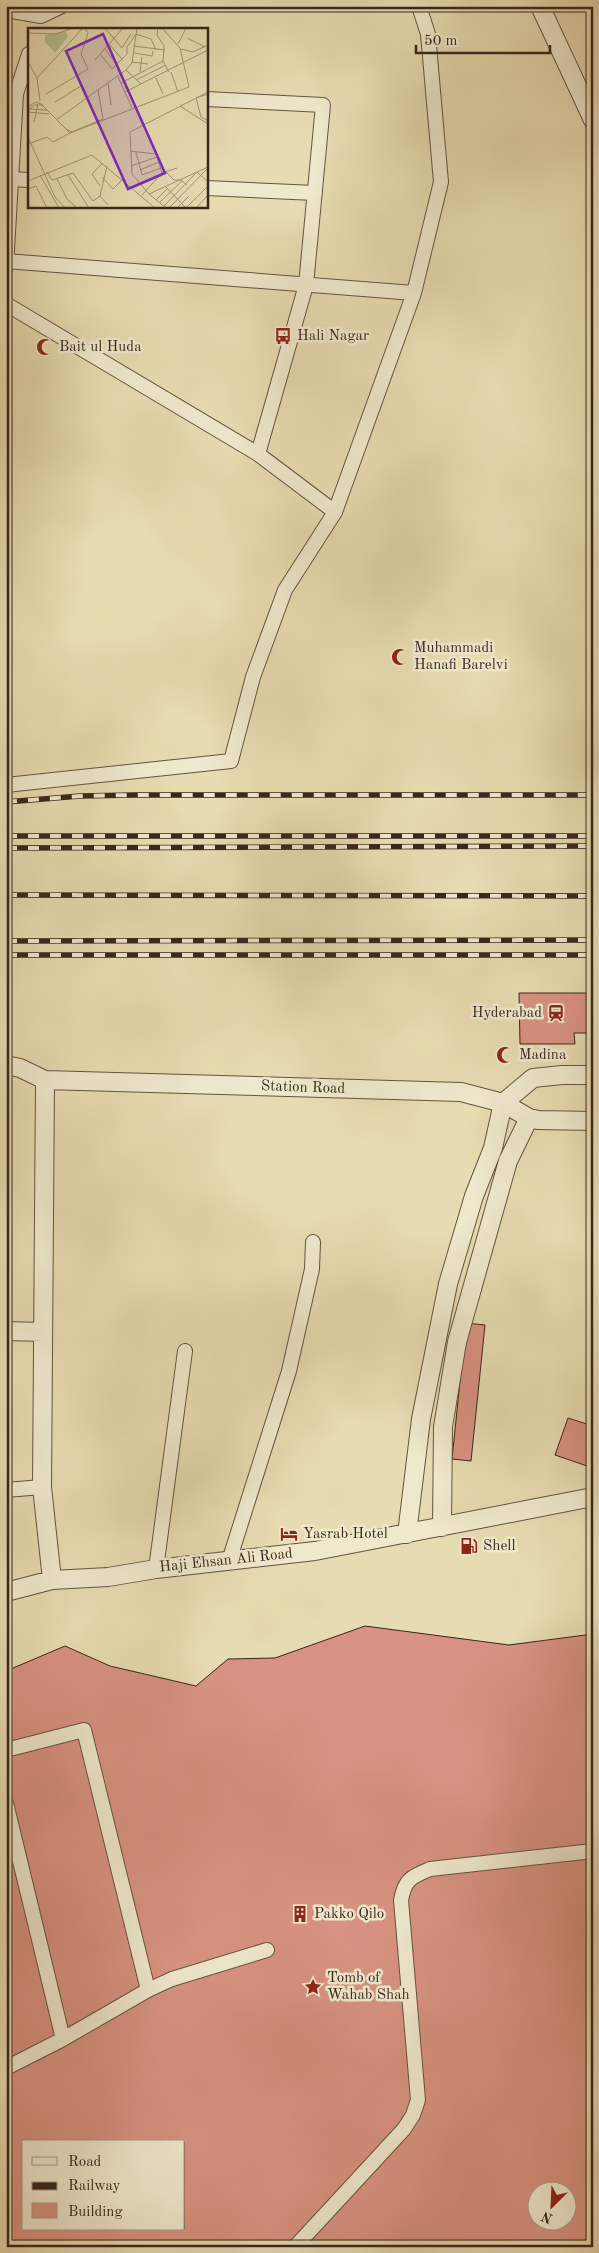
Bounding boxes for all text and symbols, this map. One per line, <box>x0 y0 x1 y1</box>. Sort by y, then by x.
scale bar <box>416 22 550 54</box>
inset map <box>28 28 208 208</box>
text: 50 m <box>424 34 458 49</box>
bus stop icon: Hali Nagar <box>273 326 293 346</box>
place label: Hali Nagar <box>297 329 369 344</box>
mosque icon: Bait ul Huda <box>35 337 55 357</box>
place label: Bait ul Huda <box>59 340 142 355</box>
place label: Muhammadi Hanafi Barelvi <box>414 641 508 673</box>
mosque icon: Muhammadi Hanafi Barelvi <box>390 647 410 667</box>
station icon: Hyderabad <box>546 1003 566 1023</box>
place label: Hyderabad <box>472 1006 542 1021</box>
mosque icon: Madina <box>495 1045 515 1065</box>
place label: Madina <box>519 1048 567 1063</box>
street label: Station Road <box>261 1079 346 1097</box>
hotel icon: Yasrab Hotel <box>279 1524 299 1544</box>
place label: Yasrab Hotel <box>303 1527 388 1542</box>
fuel station icon: Shell <box>459 1536 479 1556</box>
place label: Shell <box>483 1539 515 1554</box>
street label: Haji Ehsan Ali Road <box>158 1547 294 1575</box>
building icon: Pakko Qilo <box>290 1904 310 1924</box>
place label: Pakko Qilo <box>314 1907 384 1922</box>
place label: Tomb of Wahab Shah <box>327 1971 410 2003</box>
place icon: Tomb of Wahab Shah <box>303 1977 323 1997</box>
legend <box>22 2140 185 2230</box>
text: Road <box>68 2155 102 2170</box>
text: Railway <box>68 2179 121 2194</box>
north arrow <box>526 2180 576 2230</box>
text: Building <box>68 2205 123 2220</box>
text: N <box>539 2208 555 2226</box>

